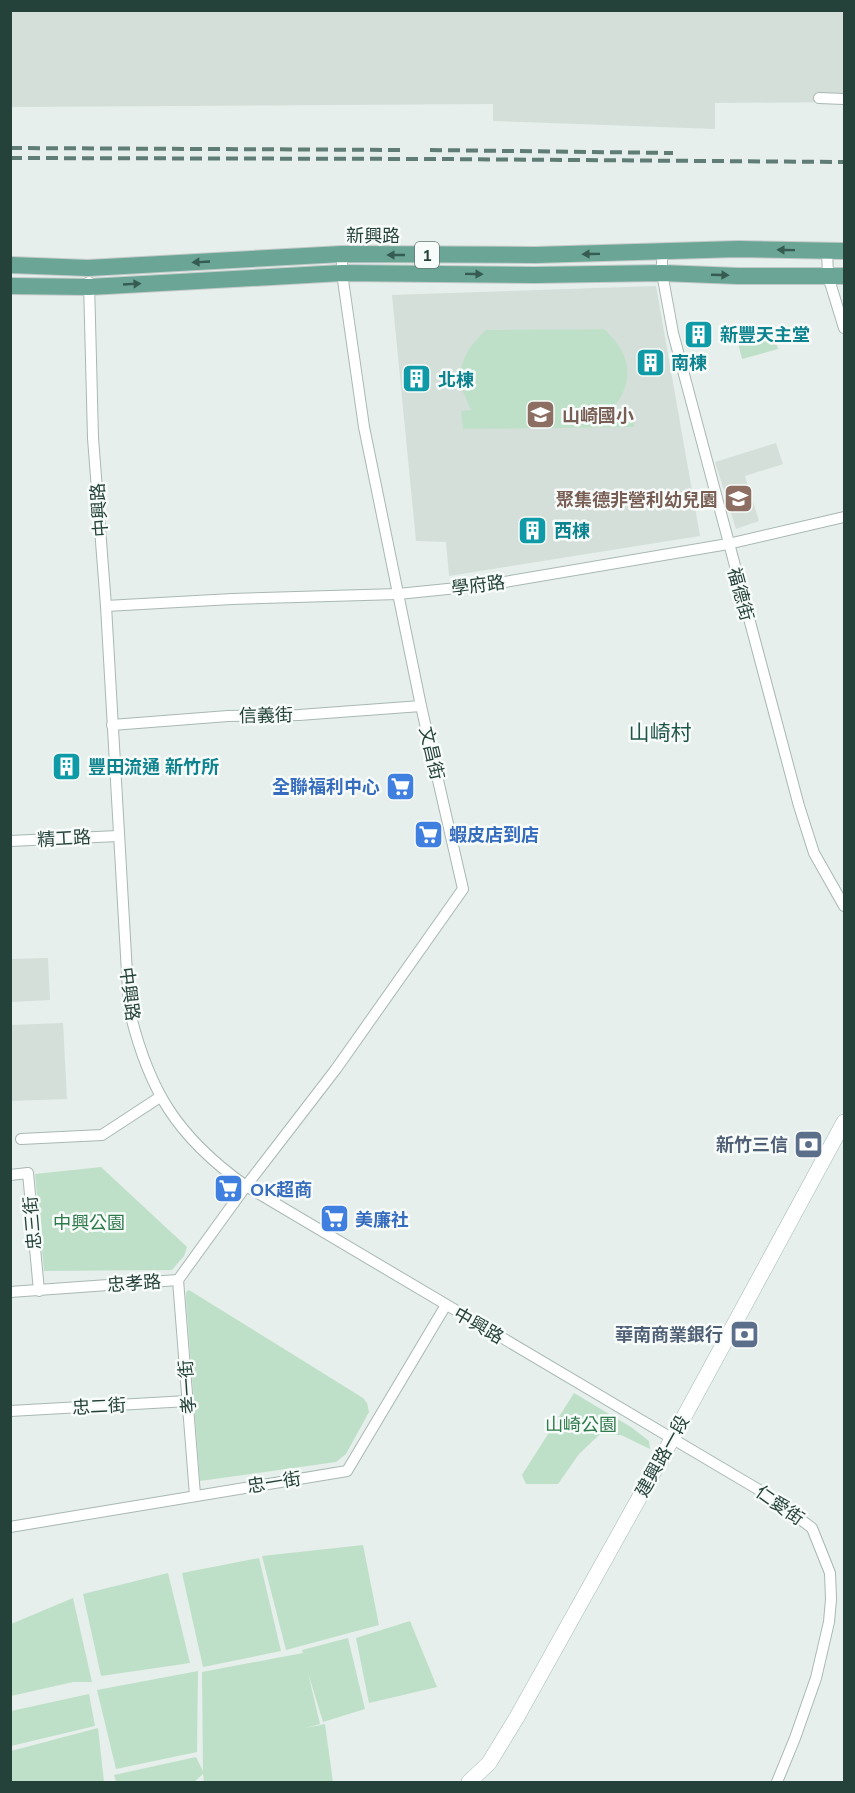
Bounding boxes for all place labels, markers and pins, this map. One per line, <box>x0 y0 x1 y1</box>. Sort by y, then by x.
building icon: 新豐天主堂 <box>683 318 715 350</box>
place label: 新豐天主堂 <box>720 323 810 346</box>
building icon: 南棟 <box>634 346 666 378</box>
place label: 南棟 <box>671 351 707 374</box>
building icon: 北棟 <box>401 363 433 395</box>
place label: 北棟 <box>438 368 474 391</box>
school or university icon: 山崎國小 <box>525 399 557 431</box>
place label: 山崎國小 <box>562 404 634 427</box>
school or university icon: 聚集德非營利幼兒園 <box>723 483 755 515</box>
place label: 聚集德非營利幼兒園 <box>556 488 718 511</box>
building icon: 西棟 <box>517 514 549 546</box>
place label: 西棟 <box>554 519 590 542</box>
building icon: 豐田流通 新竹所 <box>51 750 83 782</box>
place label: 豐田流通 新竹所 <box>88 755 219 778</box>
supermarket icon: 全聯福利中心 <box>385 770 417 802</box>
place label: 全聯福利中心 <box>272 775 380 798</box>
supermarket icon: 蝦皮店到店 <box>412 818 444 850</box>
place label: 蝦皮店到店 <box>449 823 539 846</box>
bank icon: 新竹三信 <box>793 1128 825 1160</box>
place label: 新竹三信 <box>716 1133 788 1156</box>
supermarket icon: OK超商 <box>213 1173 245 1205</box>
place label: OK超商 <box>250 1178 312 1201</box>
supermarket icon: 美廉社 <box>318 1203 350 1235</box>
place label: 美廉社 <box>355 1208 409 1231</box>
bank icon: 華南商業銀行 <box>728 1318 760 1350</box>
place label: 華南商業銀行 <box>615 1323 723 1346</box>

